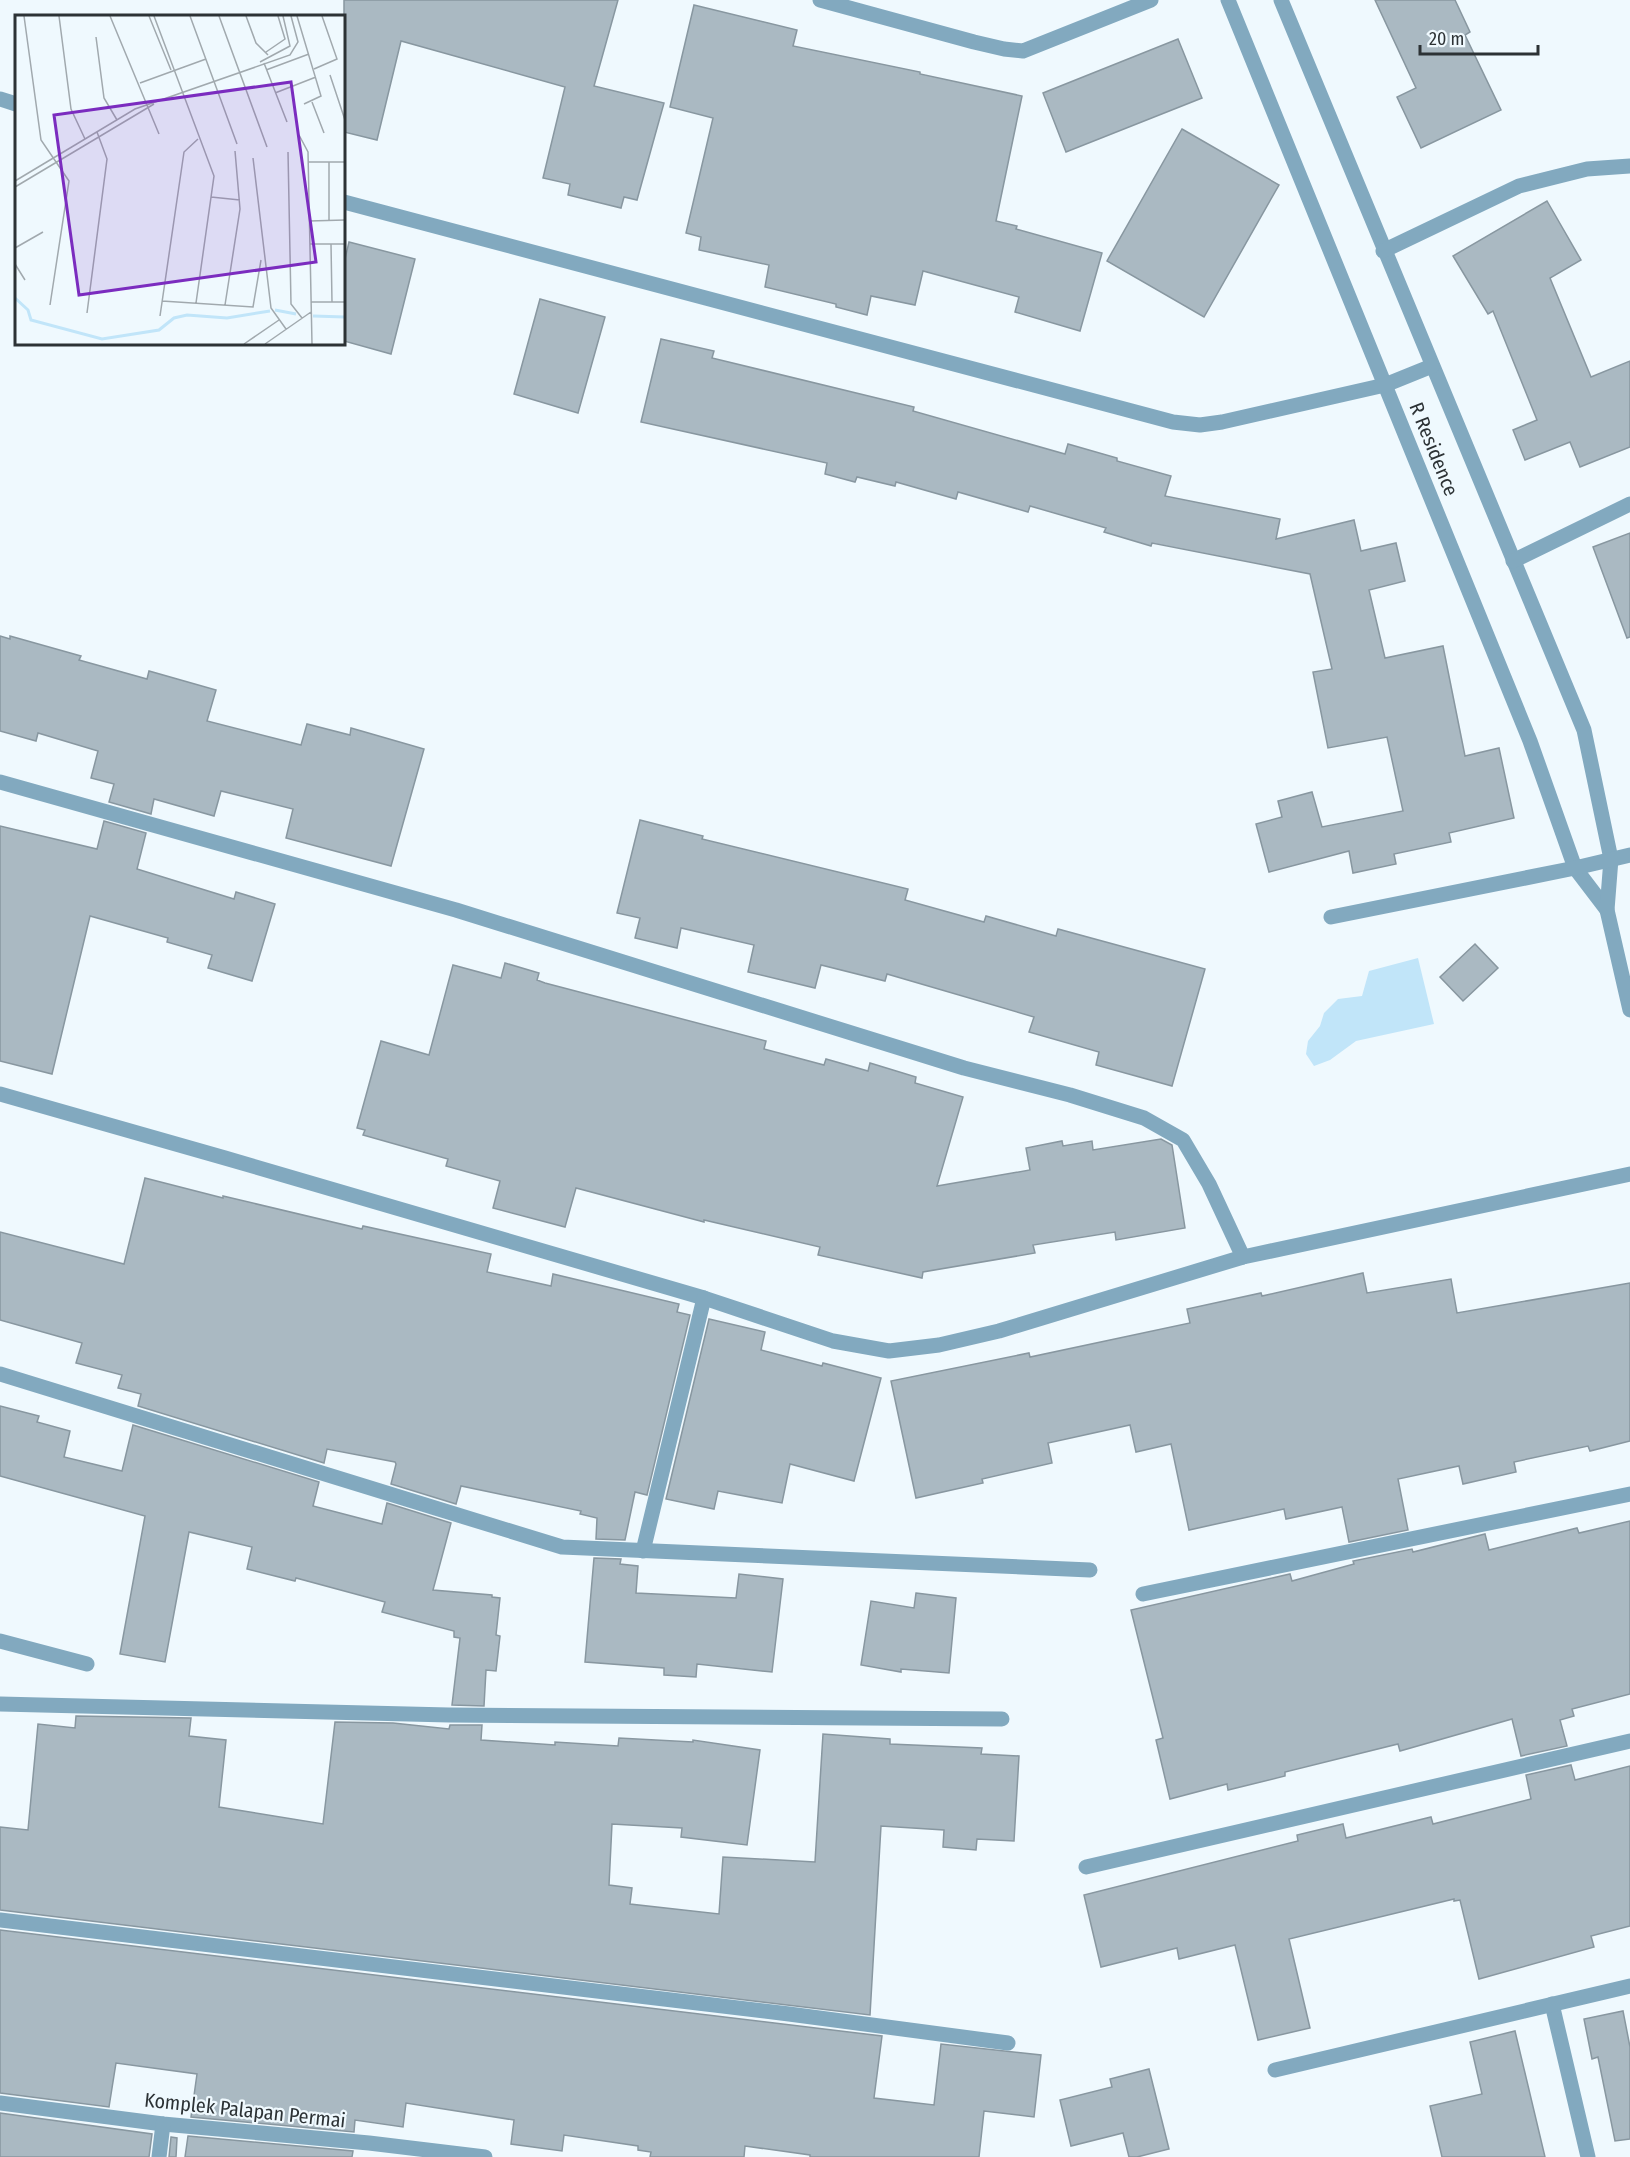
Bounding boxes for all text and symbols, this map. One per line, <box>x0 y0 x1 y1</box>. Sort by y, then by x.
inset map <box>15 15 345 345</box>
scale bar <box>1420 18 1538 56</box>
text: 20 m <box>1429 28 1464 50</box>
street label: R Residence <box>1404 399 1464 499</box>
street label: Komplek Palapan Permai <box>143 2087 347 2133</box>

